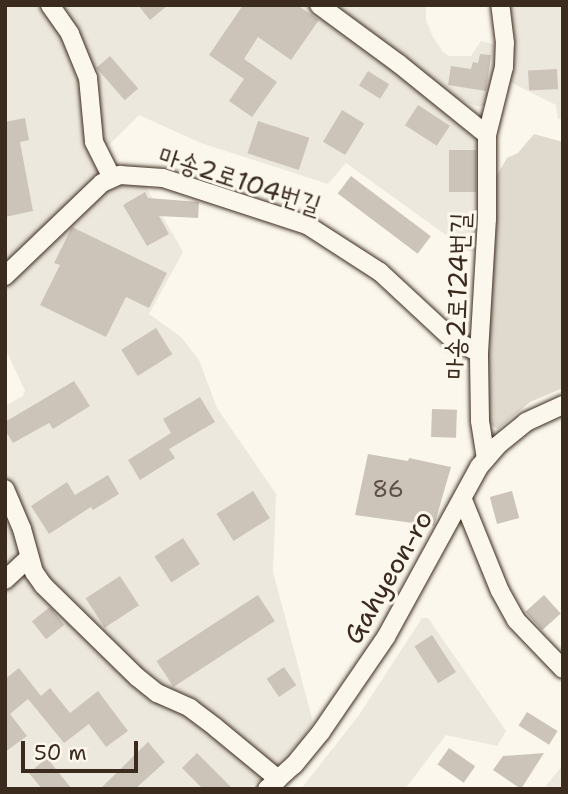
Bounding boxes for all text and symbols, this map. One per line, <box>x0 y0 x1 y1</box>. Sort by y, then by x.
street label: 마송2로104번길 <box>155 139 325 221</box>
street label: 마송2로124번길 <box>438 212 476 380</box>
house number: 86 <box>372 475 404 503</box>
street label: Gahyeon-ro <box>337 505 439 649</box>
scale bar <box>24 728 142 772</box>
text: 50 m <box>34 739 87 767</box>

